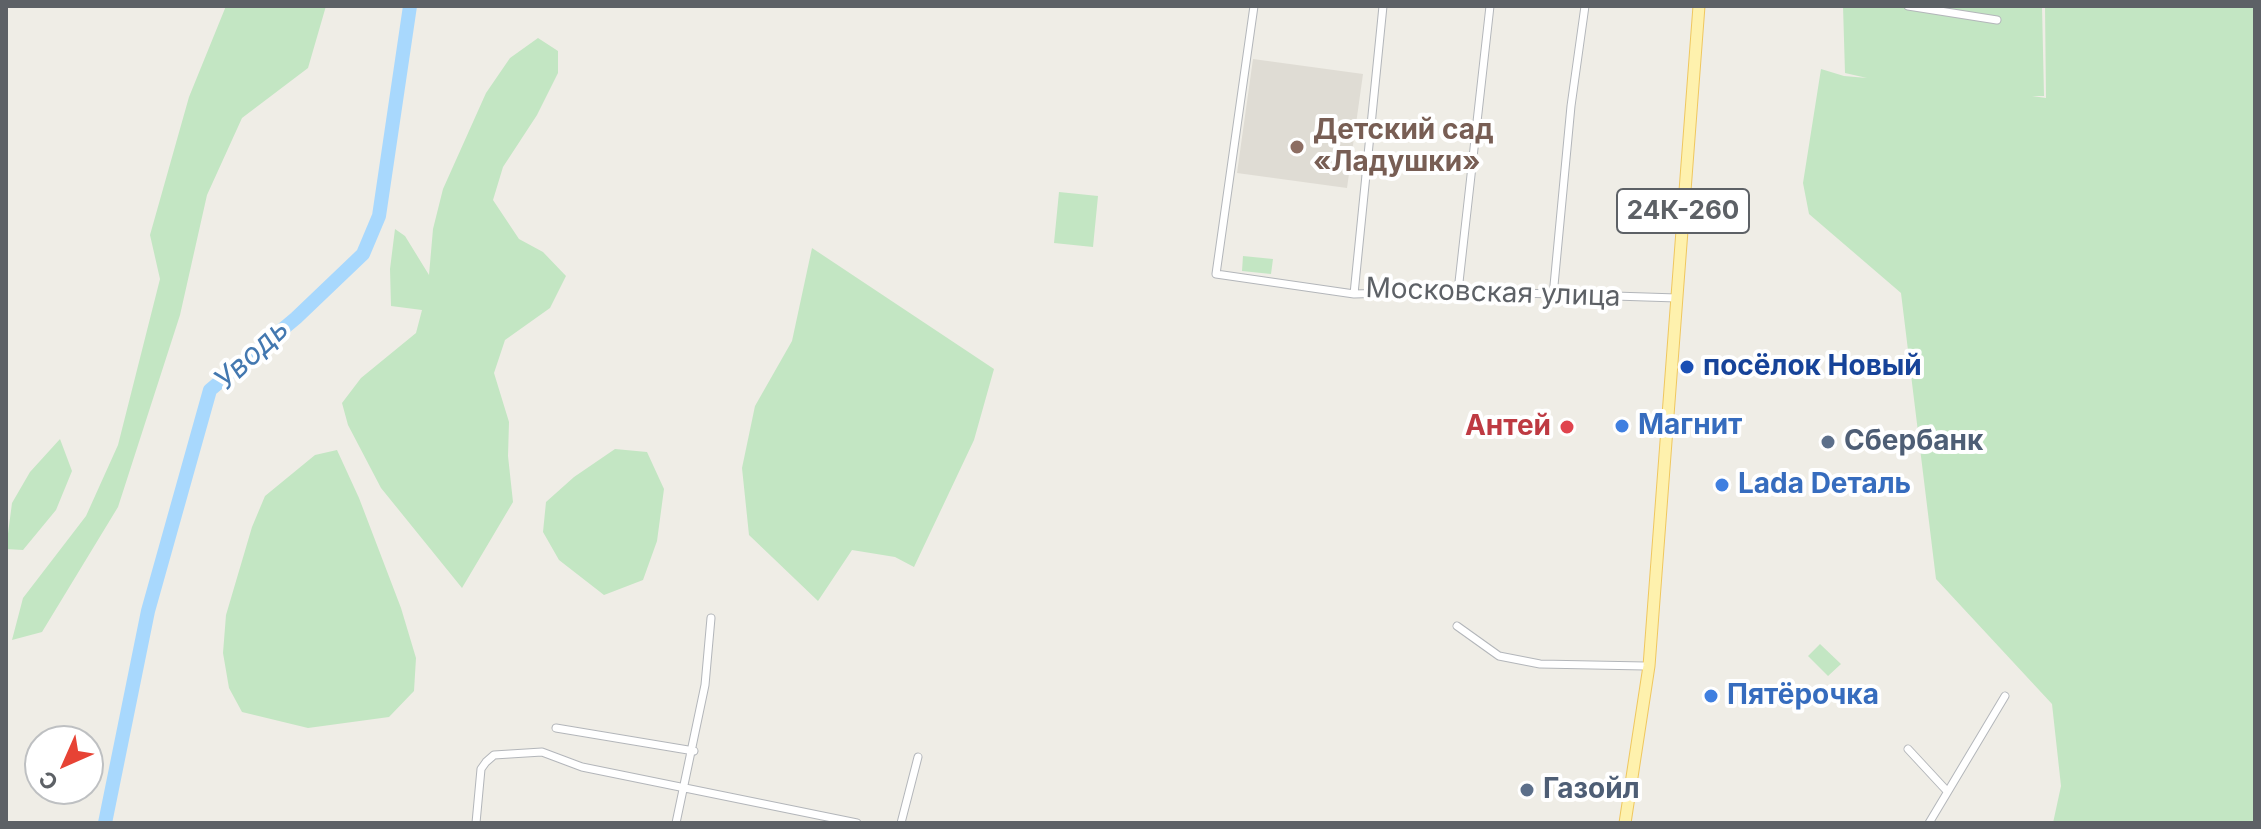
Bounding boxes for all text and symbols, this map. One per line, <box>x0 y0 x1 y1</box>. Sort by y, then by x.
place label: Детский сад «Ладушки» <box>1313 114 1494 180</box>
marker: Детский сад «Ладушки» <box>1288 138 1306 156</box>
road number: 24К-260 <box>1617 189 1749 233</box>
street label: Московская улица <box>1365 272 1621 314</box>
water label: Уводь <box>207 312 297 398</box>
place label: посёлок Новый <box>1703 350 1922 384</box>
marker: посёлок Новый <box>1678 358 1696 376</box>
place label: Магнит <box>1638 409 1742 443</box>
place label: Антей <box>1465 410 1551 444</box>
marker: Магнит <box>1613 417 1631 435</box>
marker: Антей <box>1558 418 1576 436</box>
place label: Сбербанк <box>1844 425 1983 459</box>
marker: Сбербанк <box>1819 433 1837 451</box>
place label: Lada Dеталь <box>1738 468 1911 502</box>
marker: Lada Dеталь <box>1713 476 1731 494</box>
place label: Пятёрочка <box>1727 679 1879 713</box>
marker: Пятёрочка <box>1702 687 1720 705</box>
north arrow <box>24 725 104 805</box>
text: С <box>33 766 63 796</box>
place label: Газойл <box>1543 773 1640 807</box>
marker: Газойл <box>1518 781 1536 799</box>

